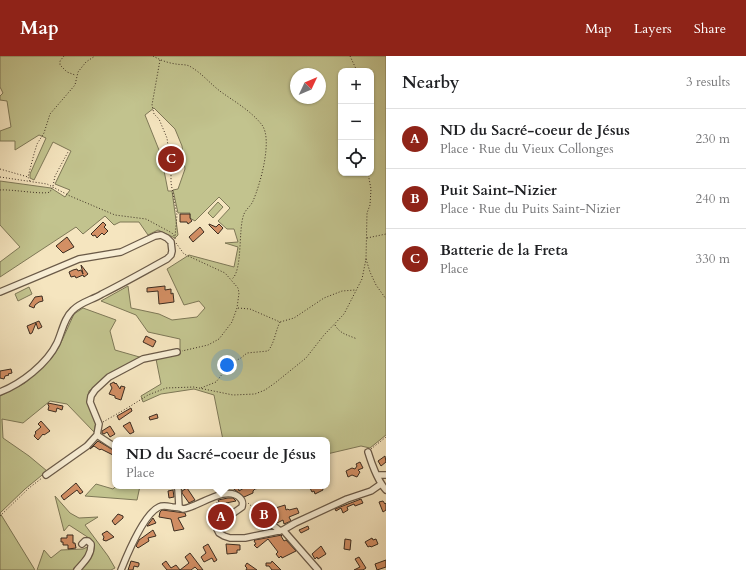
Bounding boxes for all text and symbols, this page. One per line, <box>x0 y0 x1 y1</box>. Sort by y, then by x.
text: Map <box>20 15 59 41</box>
text: Map <box>585 19 612 38</box>
text: Layers <box>634 19 672 38</box>
text: Share <box>694 19 726 38</box>
north arrow <box>290 68 326 104</box>
map controls <box>338 68 374 176</box>
button: + <box>338 68 374 104</box>
text: Nearby <box>402 71 459 94</box>
text: 3 results <box>686 73 730 91</box>
button: − <box>338 104 374 140</box>
text: ND du Sacré-coeur de Jésus <box>440 120 630 140</box>
text: A <box>410 130 420 148</box>
text: 230 m <box>696 130 730 148</box>
button: locate <box>338 140 374 176</box>
text: Place · Rue du Vieux Collonges <box>440 140 614 158</box>
pin: C <box>158 144 184 174</box>
text: Puit Saint-Nizier <box>440 180 557 200</box>
text: B <box>410 190 420 208</box>
text: 240 m <box>696 190 730 208</box>
text: Place · Rue du Puits Saint-Nizier <box>440 200 620 218</box>
text: Batterie de la Freta <box>440 240 568 260</box>
text: C <box>410 250 420 268</box>
text: 330 m <box>696 250 730 268</box>
text: Place <box>440 260 468 278</box>
your location <box>217 355 237 375</box>
popup <box>112 437 330 489</box>
text: ND du Sacré-coeur de Jésus <box>126 444 316 464</box>
text: Place <box>126 464 155 482</box>
pin: B <box>251 500 277 530</box>
pin: A <box>208 502 234 532</box>

